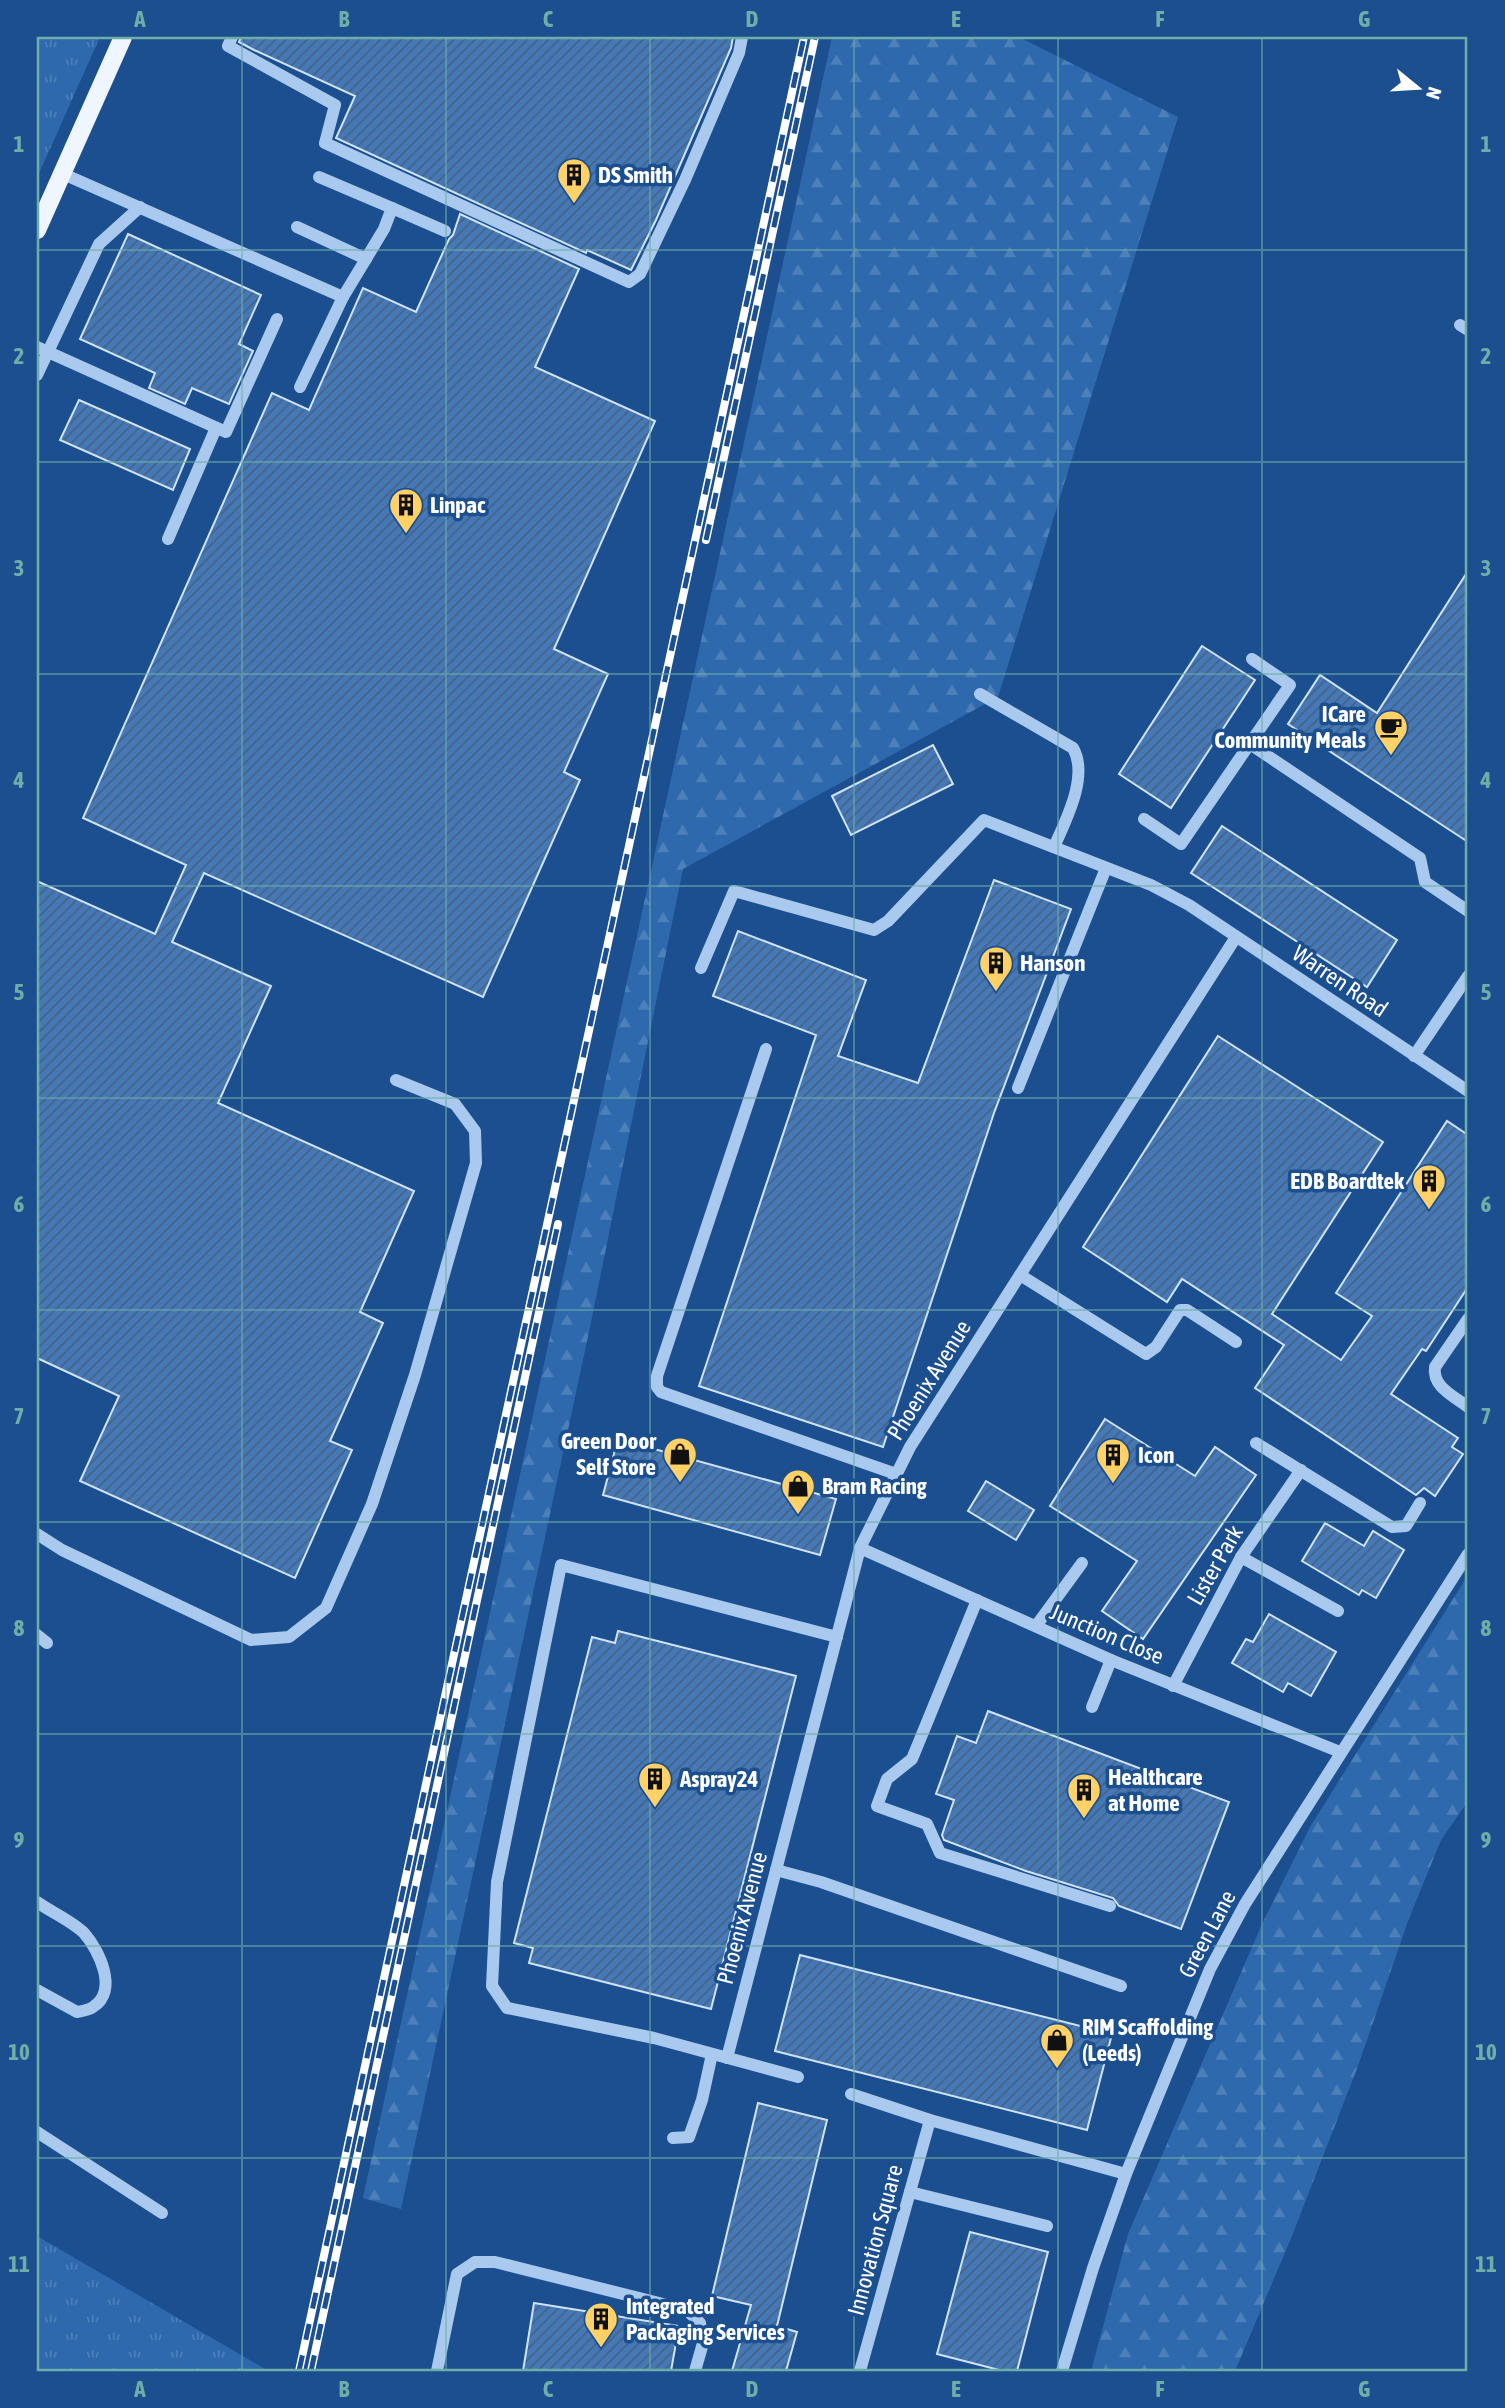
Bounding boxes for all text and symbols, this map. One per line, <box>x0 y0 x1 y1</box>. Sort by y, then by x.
text: A <box>133 6 146 32</box>
text: B <box>339 6 350 32</box>
text: C <box>543 6 554 32</box>
text: D <box>746 6 759 32</box>
text: E <box>951 6 961 32</box>
text: F <box>1155 6 1165 32</box>
text: G <box>1358 6 1370 32</box>
north arrow <box>1382 52 1452 122</box>
text: N <box>1422 85 1446 102</box>
text: 1 <box>14 131 25 157</box>
text: 1 <box>1481 131 1492 157</box>
building icon: DS Smith <box>555 156 593 205</box>
place label: DS Smith <box>598 162 673 188</box>
text: 2 <box>14 343 24 369</box>
text: 2 <box>1481 343 1491 369</box>
building icon: Linpac <box>387 486 425 535</box>
place label: Linpac <box>430 492 486 518</box>
text: 3 <box>14 555 24 581</box>
text: 3 <box>1481 555 1491 581</box>
place label: ICare Community Meals <box>1214 701 1366 753</box>
cafe icon: ICare Community Meals <box>1372 708 1410 757</box>
text: 4 <box>13 767 25 793</box>
text: 4 <box>1480 767 1492 793</box>
street label: Warren Road <box>1288 940 1392 1022</box>
building icon: Hanson <box>977 944 1015 993</box>
place label: Hanson <box>1020 950 1085 976</box>
text: 5 <box>14 979 25 1005</box>
text: 5 <box>1481 979 1492 1005</box>
building icon: EDB Boardtek <box>1410 1162 1448 1211</box>
place label: EDB Boardtek <box>1290 1168 1405 1194</box>
text: 6 <box>14 1191 25 1217</box>
text: 6 <box>1481 1191 1492 1217</box>
street label: Phoenix Avenue <box>882 1315 976 1445</box>
text: 7 <box>14 1403 24 1429</box>
text: 7 <box>1481 1403 1491 1429</box>
place label: Green Door Self Store <box>561 1428 657 1480</box>
shop icon: Green Door Self Store <box>661 1435 699 1484</box>
building icon: Icon <box>1094 1436 1132 1485</box>
place label: Icon <box>1138 1442 1174 1468</box>
shop icon: Bram Racing <box>779 1467 817 1516</box>
place label: Bram Racing <box>822 1473 927 1499</box>
street label: Lister Park <box>1182 1521 1248 1609</box>
street label: Junction Close <box>1046 1598 1168 1670</box>
text: 8 <box>14 1615 25 1641</box>
text: 8 <box>1481 1615 1492 1641</box>
building icon: Aspray24 <box>636 1760 674 1809</box>
place label: Healthcare at Home <box>1108 1764 1203 1816</box>
place label: Aspray24 <box>679 1766 759 1792</box>
building icon: Healthcare at Home <box>1065 1771 1103 1820</box>
text: 9 <box>14 1827 25 1853</box>
text: 9 <box>1481 1827 1492 1853</box>
street label: Phoenix Avenue <box>712 1849 772 1987</box>
street label: Green Lane <box>1173 1886 1241 1982</box>
place label: RIM Scaffolding (Leeds) <box>1082 2014 1213 2066</box>
shop icon: RIM Scaffolding (Leeds) <box>1038 2021 1076 2070</box>
text: 10 <box>8 2039 30 2065</box>
text: 10 <box>1475 2039 1497 2065</box>
street label: Innovation Square <box>842 2162 908 2318</box>
text: 11 <box>8 2251 30 2277</box>
text: 11 <box>1475 2251 1497 2277</box>
place label: Integrated Packaging Services <box>626 2293 785 2345</box>
building icon: Integrated Packaging Services <box>582 2300 620 2349</box>
text: A <box>133 2376 146 2402</box>
text: B <box>339 2376 350 2402</box>
text: C <box>543 2376 554 2402</box>
text: D <box>746 2376 759 2402</box>
text: E <box>951 2376 961 2402</box>
text: F <box>1155 2376 1165 2402</box>
text: G <box>1358 2376 1370 2402</box>

